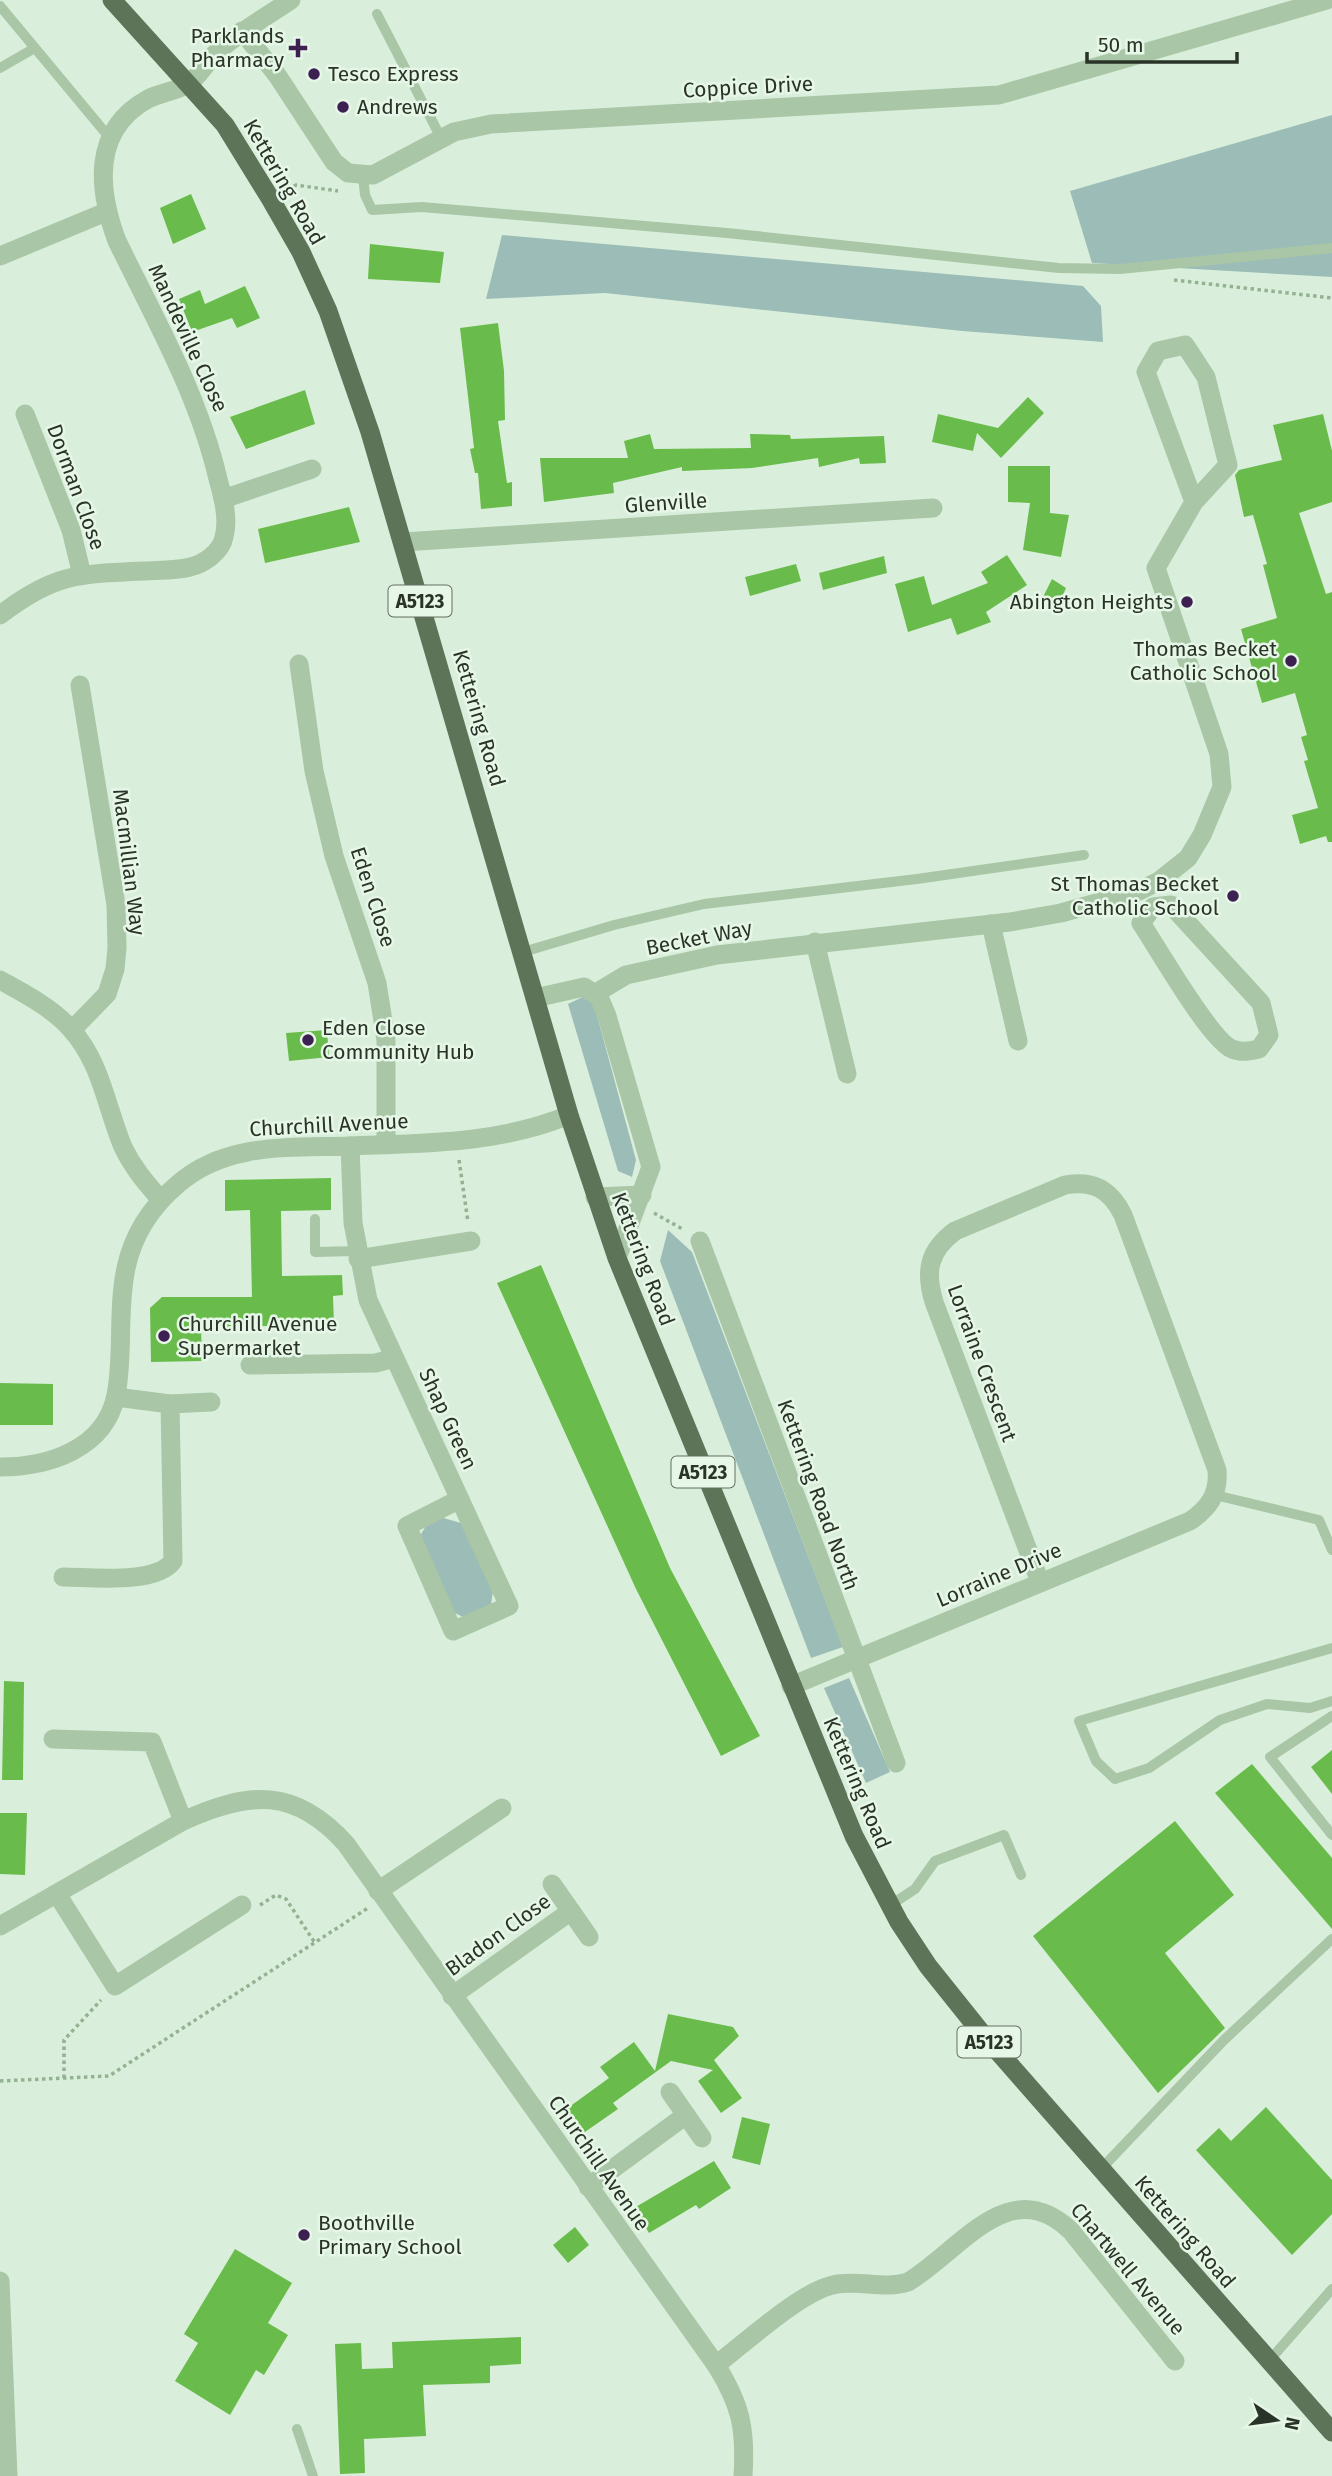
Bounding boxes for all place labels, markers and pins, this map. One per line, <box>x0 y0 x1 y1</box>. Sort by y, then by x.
place label: Parklands Pharmacy <box>191 23 285 73</box>
marker: Parklands Pharmacy <box>290 40 306 56</box>
place label: Tesco Express <box>328 61 459 87</box>
marker: Tesco Express <box>306 66 322 82</box>
place label: Andrews <box>357 94 438 120</box>
marker: Andrews <box>335 99 351 115</box>
place label: Abington Heights <box>1010 589 1173 615</box>
marker: Abington Heights <box>1179 594 1195 610</box>
place label: Thomas Becket Catholic School <box>1130 636 1277 686</box>
marker: Thomas Becket Catholic School <box>1283 653 1299 669</box>
place label: St Thomas Becket Catholic School <box>1051 871 1219 921</box>
marker: St Thomas Becket Catholic School <box>1225 888 1241 904</box>
place label: Eden Close Community Hub <box>322 1015 474 1065</box>
marker: Eden Close Community Hub <box>300 1032 316 1048</box>
place label: Churchill Avenue Supermarket <box>178 1311 337 1361</box>
marker: Churchill Avenue Supermarket <box>156 1328 172 1344</box>
place label: Boothville Primary School <box>318 2210 462 2260</box>
marker: Boothville Primary School <box>296 2227 312 2243</box>

